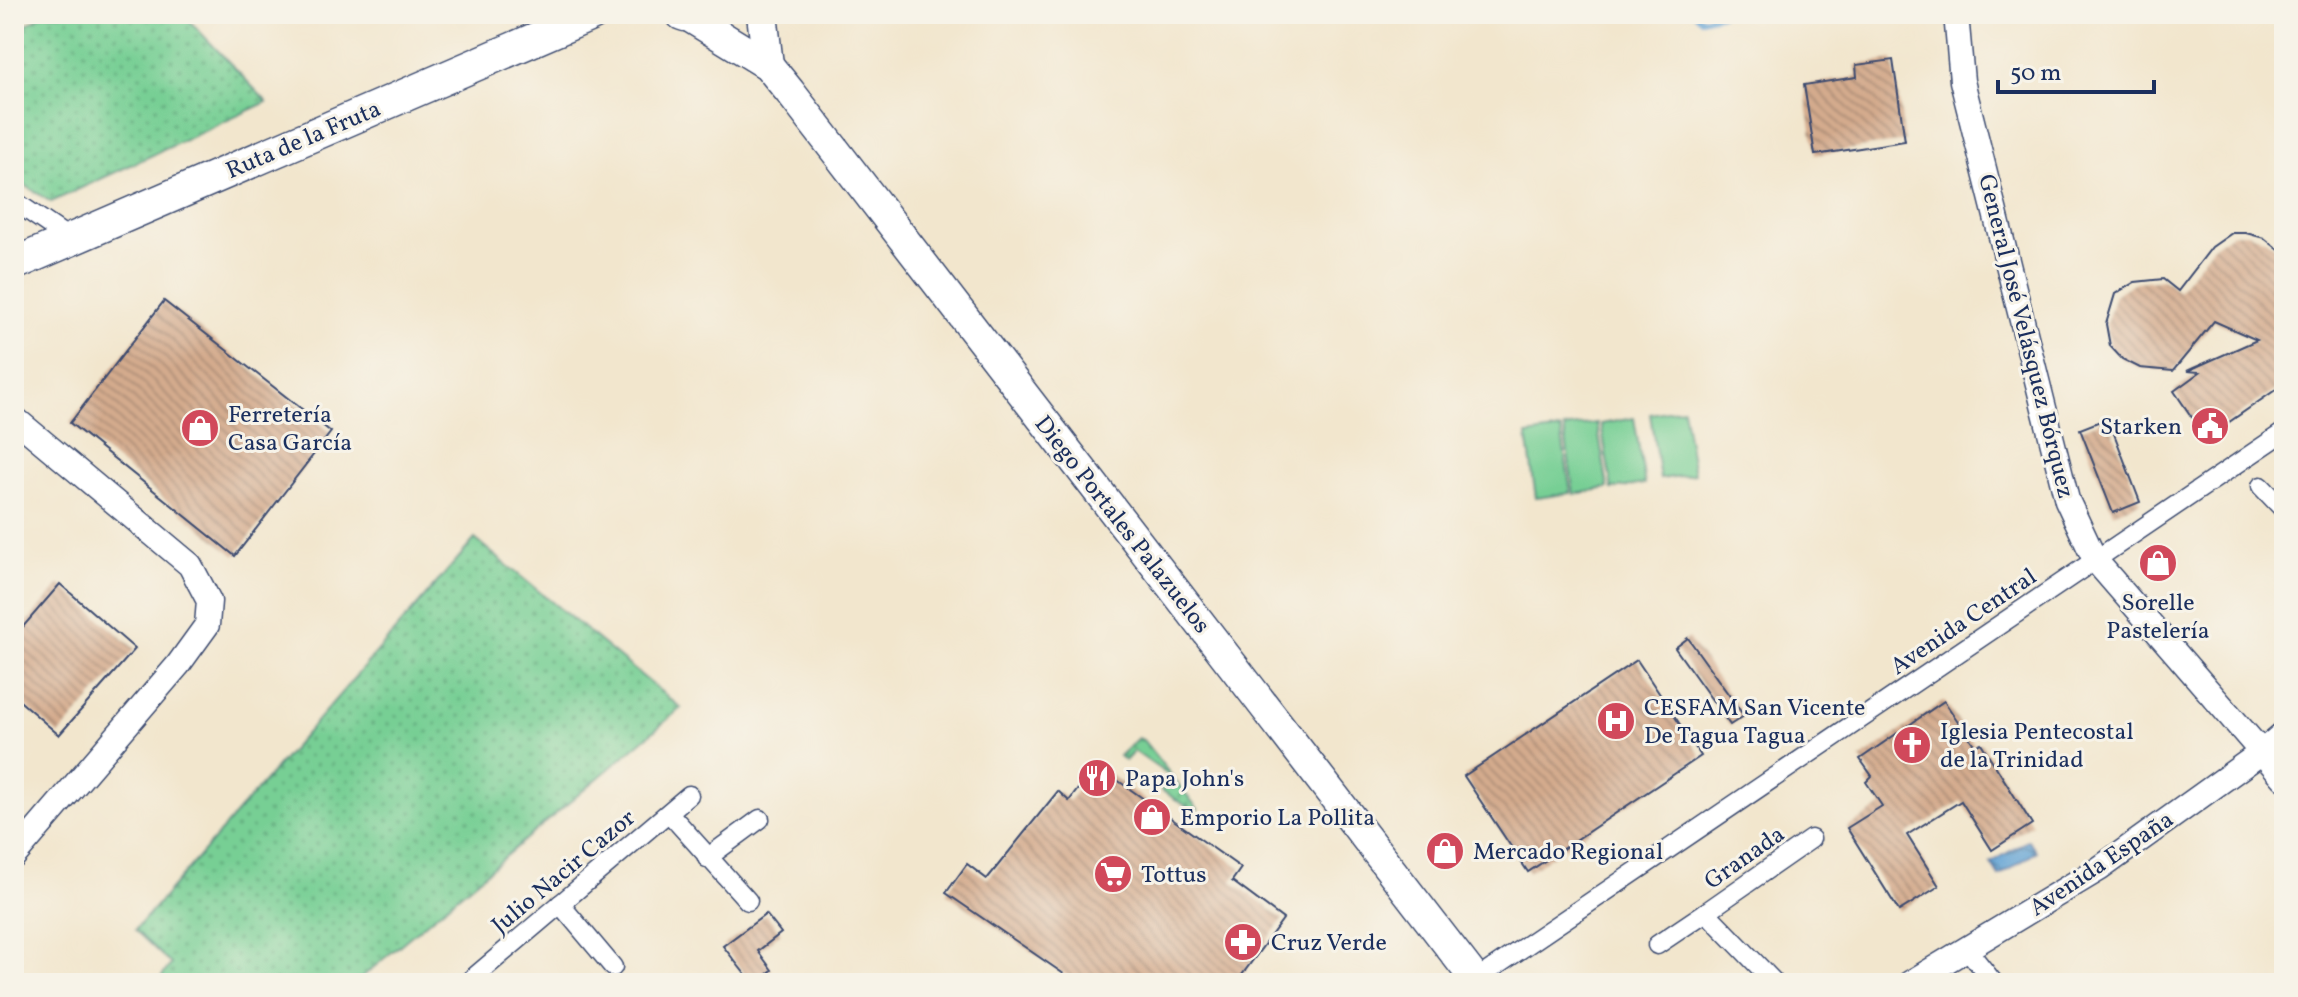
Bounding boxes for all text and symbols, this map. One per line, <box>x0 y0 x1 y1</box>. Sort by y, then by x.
scale bar <box>1998 44 2154 94</box>
text: 50 m <box>2010 57 2062 91</box>
street label: Ruta de la Fruta <box>221 93 387 189</box>
street label: General José Velásquez Bórquez <box>1968 171 2082 502</box>
place label: Ferretería Casa García <box>228 399 352 461</box>
public building icon: Starken <box>2189 405 2231 447</box>
shop icon: Ferretería Casa García <box>179 407 221 449</box>
street label: Diego Portales Palazuelos <box>1025 409 1217 641</box>
place label: Starken <box>2100 411 2182 445</box>
shop icon: Sorelle Pastelería <box>2137 542 2179 584</box>
street label: Avenida Central <box>1884 561 2044 684</box>
place label: Sorelle Pastelería <box>2106 587 2210 649</box>
place label: CESFAM San Vicente De Tagua Tagua <box>1644 692 1866 754</box>
hospital icon: CESFAM San Vicente De Tagua Tagua <box>1595 700 1637 742</box>
place label: Iglesia Pentecostal de la Trinidad <box>1940 716 2134 778</box>
church icon: Iglesia Pentecostal de la Trinidad <box>1891 724 1933 766</box>
restaurant icon: Papa John's <box>1076 757 1118 799</box>
place label: Papa John's <box>1125 763 1244 797</box>
shop icon: Emporio La Pollita <box>1131 796 1173 838</box>
street label: Julio Nacir Cazor <box>485 802 644 943</box>
place label: Emporio La Pollita <box>1180 802 1375 836</box>
street label: Avenida España <box>2023 804 2181 926</box>
street label: Granada <box>1698 819 1792 899</box>
shop icon: Mercado Regional <box>1424 830 1466 872</box>
place label: Mercado Regional <box>1473 836 1663 870</box>
supermarket icon: Tottus <box>1092 853 1134 895</box>
place label: Tottus <box>1141 859 1207 893</box>
pharmacy icon: Cruz Verde <box>1222 921 1264 963</box>
place label: Cruz Verde <box>1271 927 1387 961</box>

